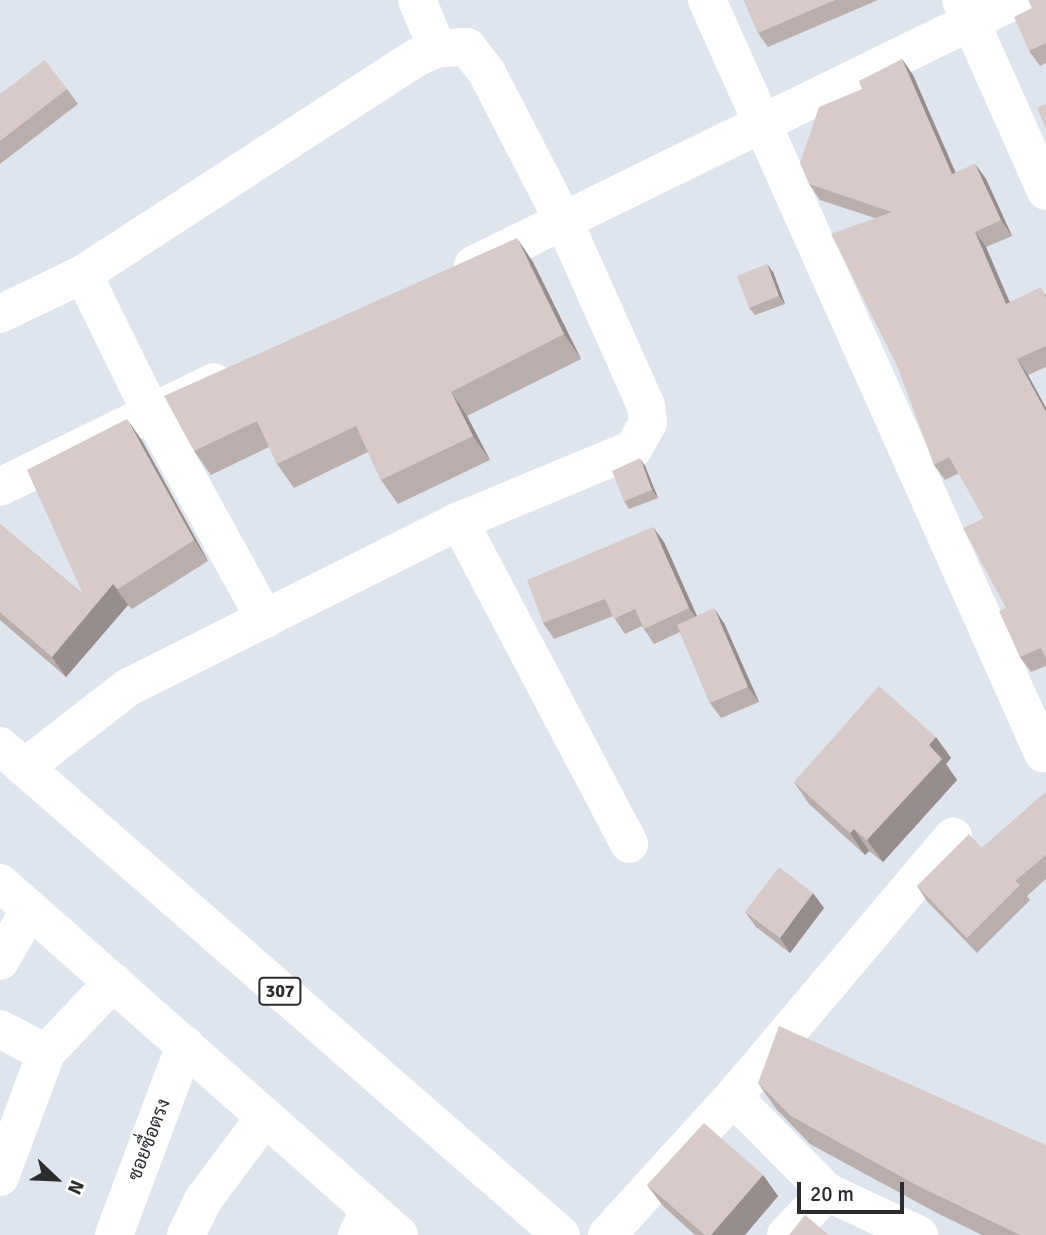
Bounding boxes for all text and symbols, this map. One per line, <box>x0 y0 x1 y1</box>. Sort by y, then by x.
road number: 307 <box>257 976 303 1006</box>
street label: ซอยซื่อตรง <box>124 1096 176 1184</box>
north arrow <box>21 1144 91 1214</box>
scale bar <box>801 1168 908 1212</box>
text: N <box>62 1176 89 1198</box>
text: 20 m <box>810 1181 854 1207</box>

